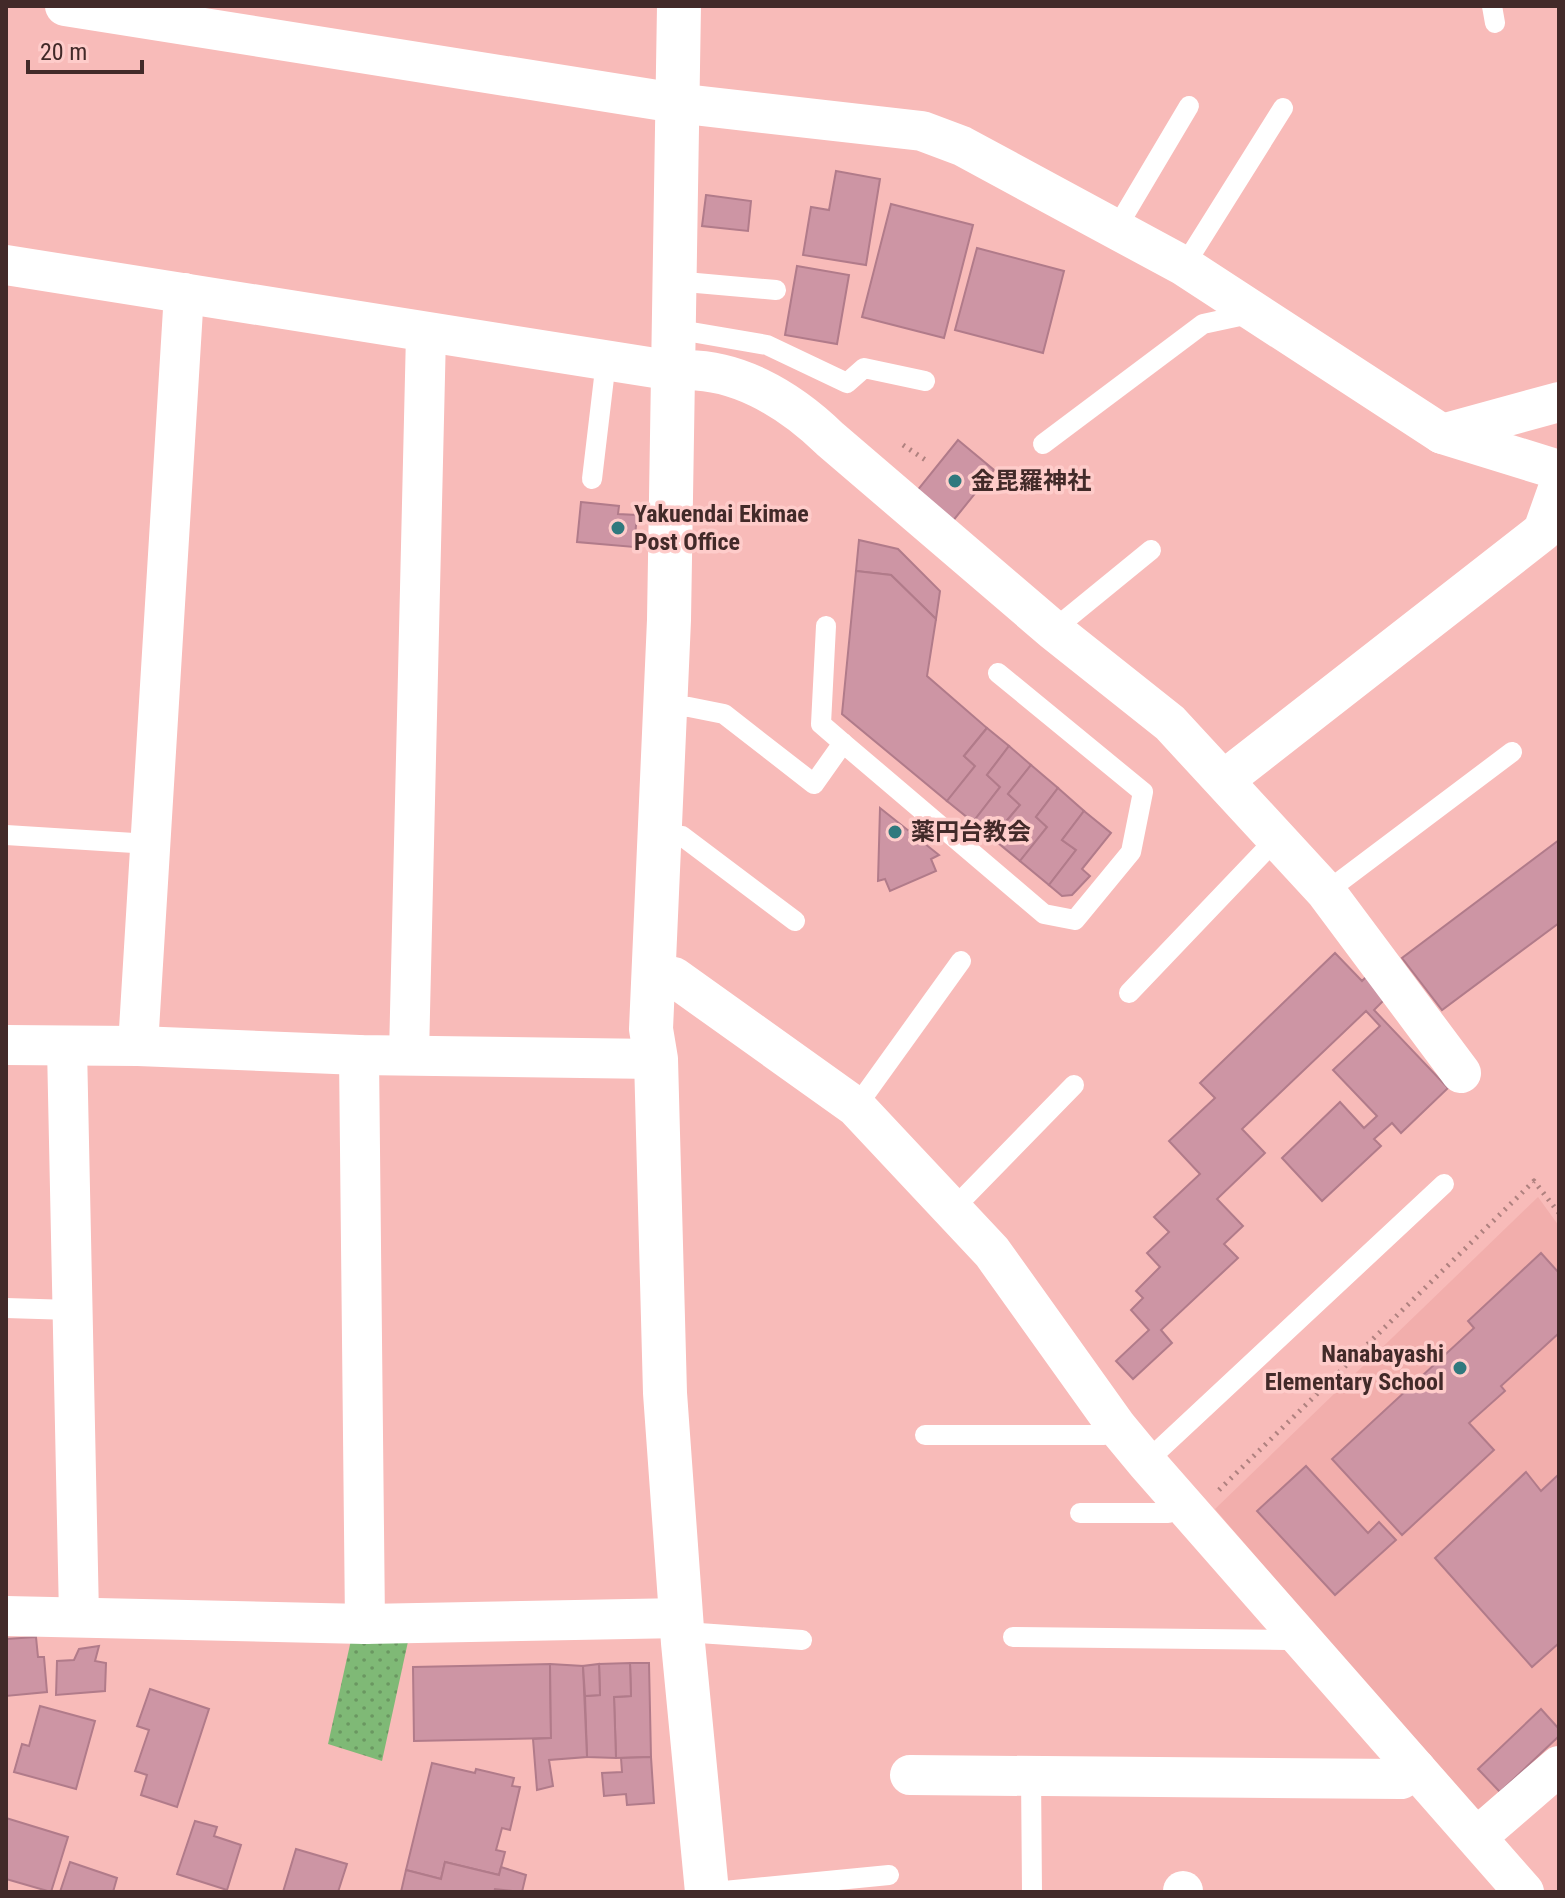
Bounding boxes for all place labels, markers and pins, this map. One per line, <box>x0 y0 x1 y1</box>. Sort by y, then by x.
place label: 金毘羅神社 <box>971 467 1091 495</box>
marker: 金毘羅神社 <box>946 472 964 490</box>
place label: Yakuendai Ekimae Post Office <box>634 500 809 556</box>
marker: Yakuendai Ekimae Post Office <box>609 519 627 537</box>
place label: 薬円台教会 <box>911 818 1031 846</box>
marker: 薬円台教会 <box>886 823 904 841</box>
place label: Nanabayashi Elementary School <box>1265 1340 1444 1396</box>
marker: Nanabayashi Elementary School <box>1451 1359 1469 1377</box>

